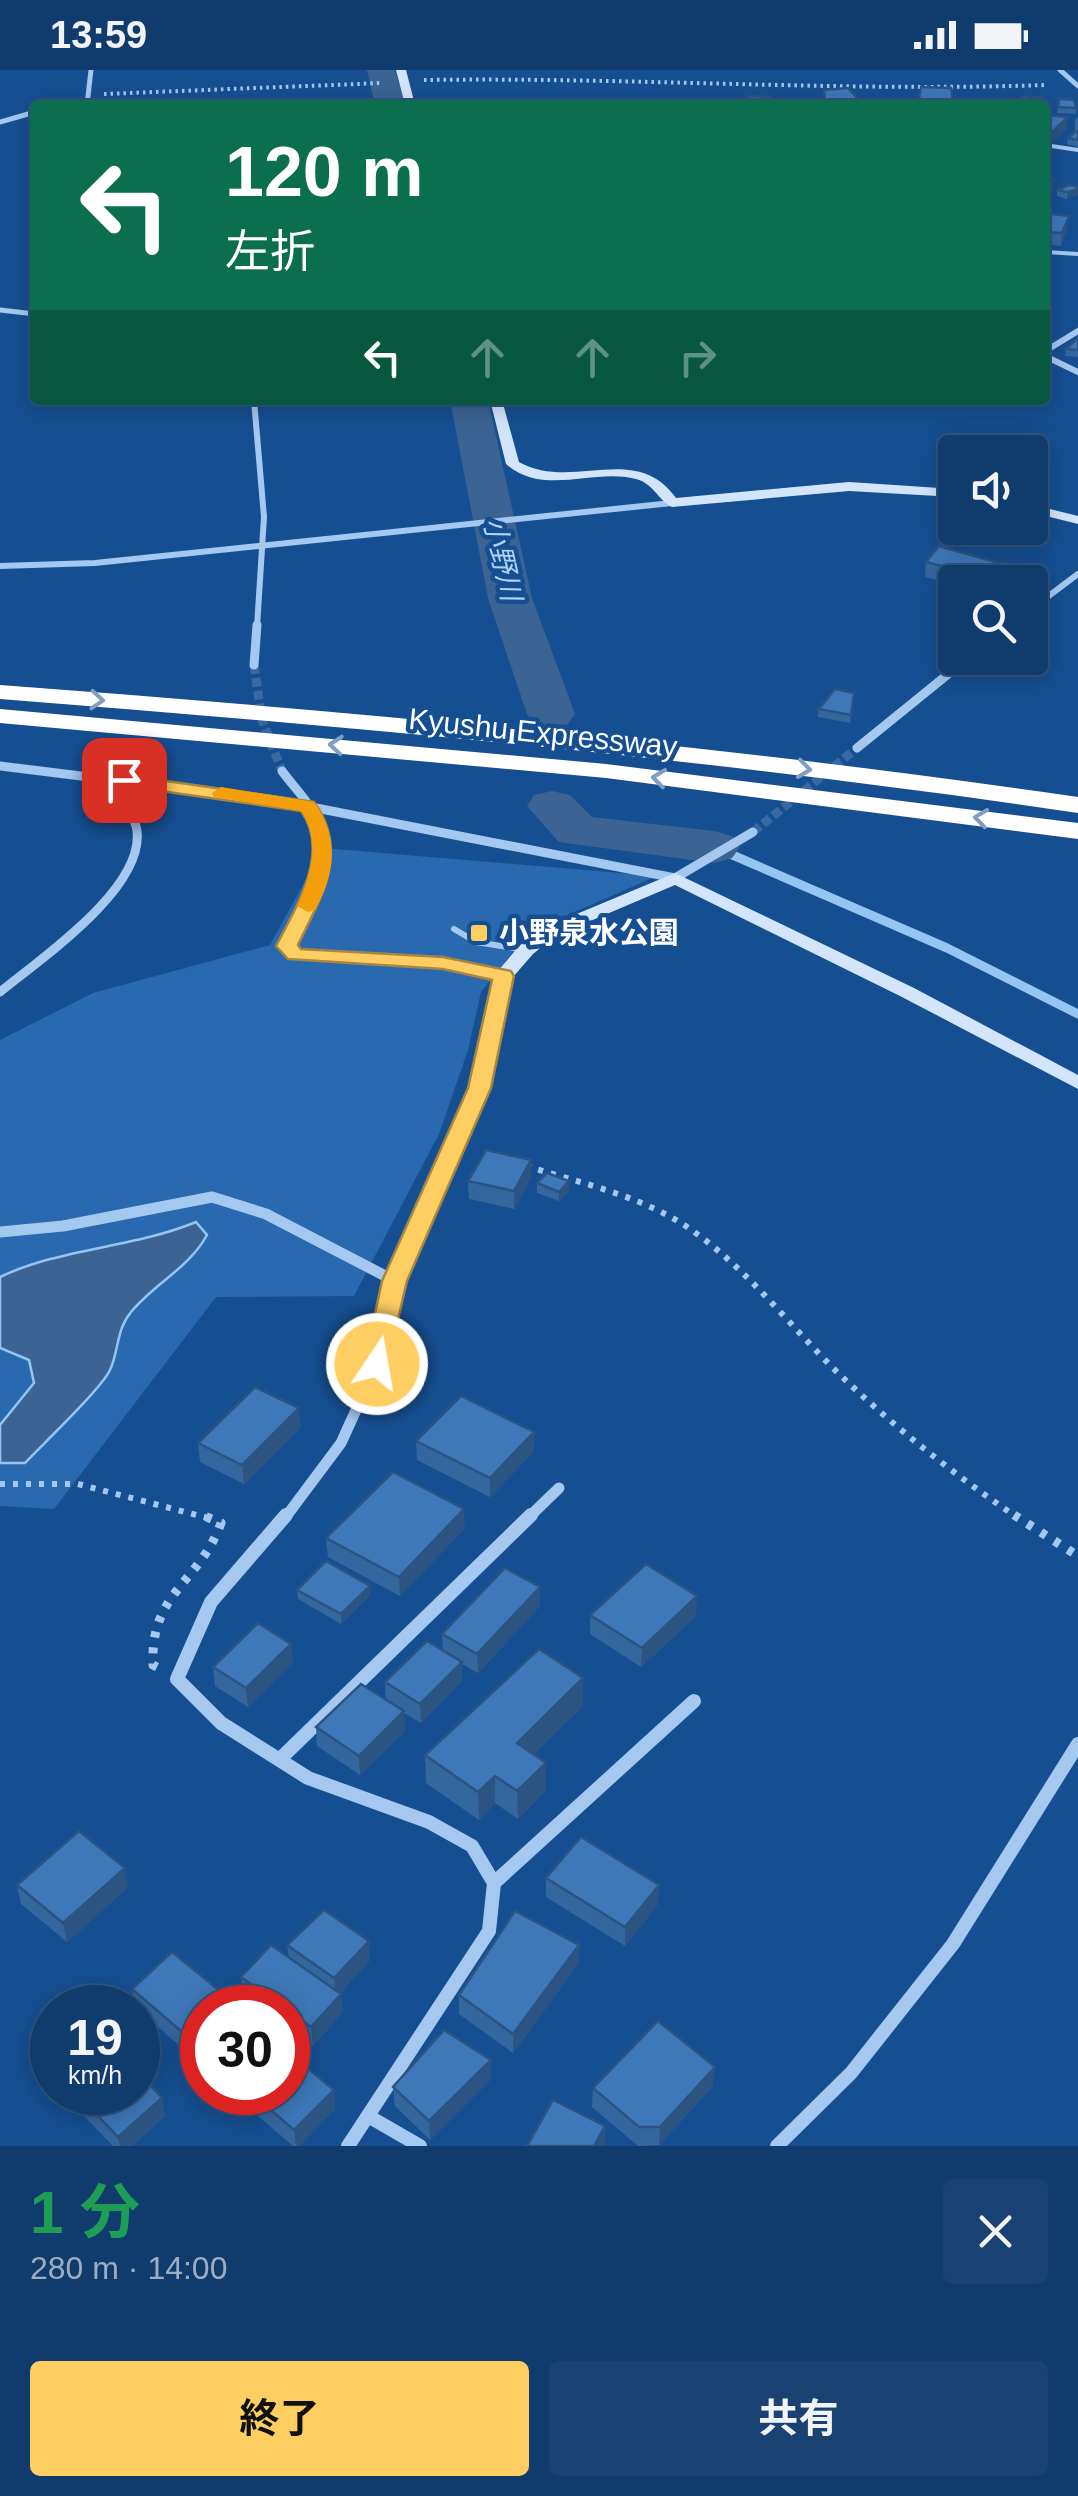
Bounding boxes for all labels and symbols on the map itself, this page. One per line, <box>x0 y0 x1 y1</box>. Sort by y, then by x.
water label: 小野川 <box>478 515 528 606</box>
one-way arrow <box>90 688 106 710</box>
street label: Kyushu Expressway <box>407 702 679 763</box>
one-way arrow <box>327 734 343 756</box>
pin <box>82 738 167 823</box>
one-way arrow <box>796 758 812 779</box>
one-way arrow <box>650 768 666 789</box>
one-way arrow <box>973 808 990 829</box>
place label: 小野泉水公園 <box>499 916 679 949</box>
marker: 小野泉水公園 <box>468 922 490 944</box>
position arrow <box>325 1312 429 1416</box>
speed limit sign: 30 <box>180 1985 310 2115</box>

